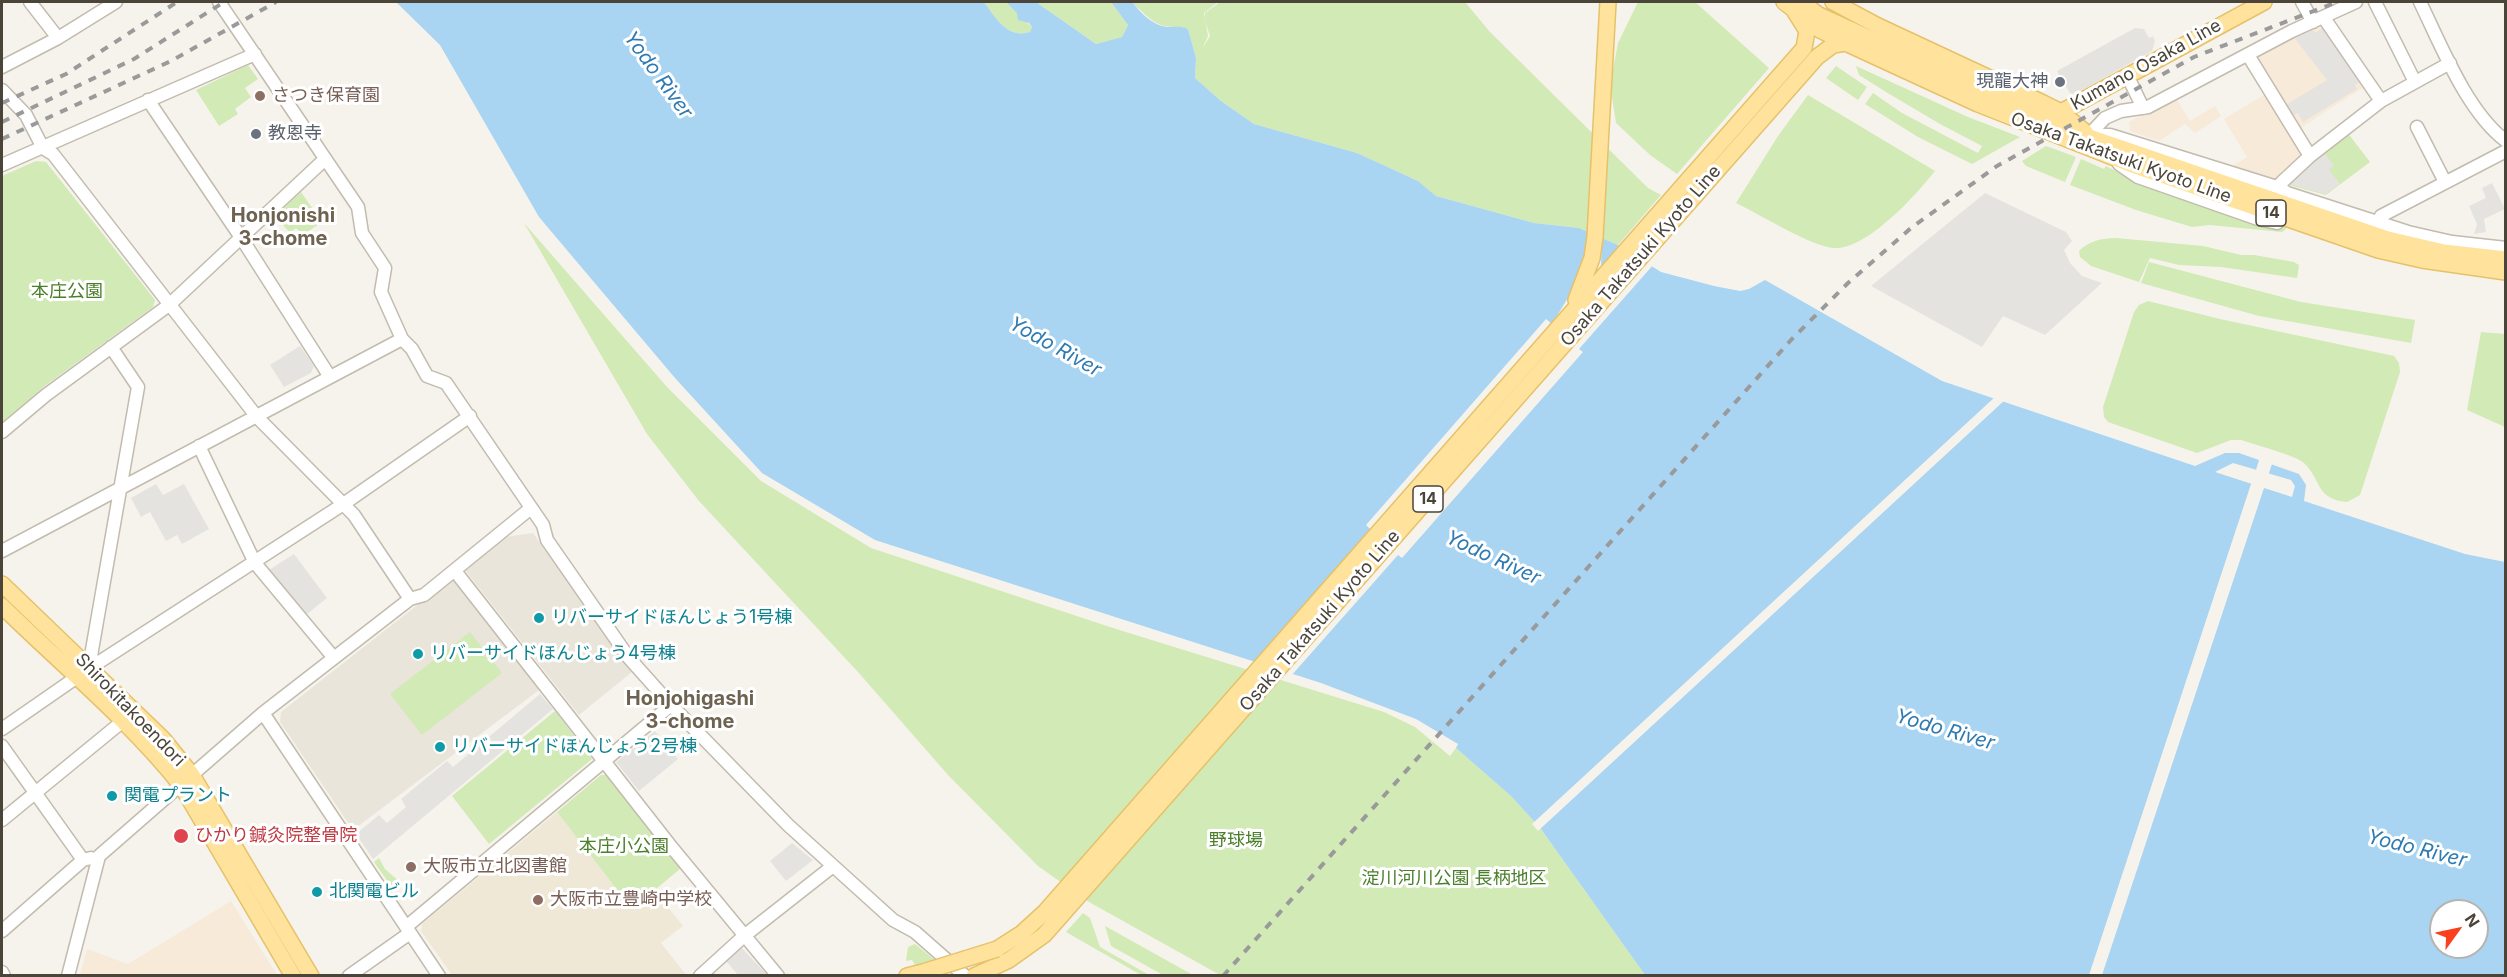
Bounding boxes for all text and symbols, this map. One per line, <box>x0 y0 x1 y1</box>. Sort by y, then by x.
street label: Kumano Osaka Line <box>2067 15 2225 115</box>
water label: Yodo River <box>618 27 698 123</box>
place label: 現龍大神 <box>1976 71 2048 93</box>
marker: 現龍大神 <box>2053 75 2067 89</box>
place label: さつき保育園 <box>272 85 380 107</box>
marker: さつき保育園 <box>253 89 267 103</box>
street label: Osaka Takatsuki Kyoto Line <box>2008 108 2234 208</box>
place label: 教恩寺 <box>268 123 322 145</box>
marker: 教恩寺 <box>249 127 263 141</box>
street label: Osaka Takatsuki Kyoto Line <box>1556 161 1726 351</box>
road number: 14 <box>2256 200 2286 226</box>
district label: Honjonishi 3-chome <box>231 204 335 251</box>
park label: 本庄公園 <box>31 281 103 303</box>
water label: Yodo River <box>1005 312 1105 382</box>
road number: 14 <box>1413 486 1443 512</box>
street label: Osaka Takatsuki Kyoto Line <box>1235 526 1405 716</box>
water label: Yodo River <box>1442 526 1544 590</box>
place label: リバーサイドほんじょう1号棟 <box>551 607 792 629</box>
marker: リバーサイドほんじょう1号棟 <box>532 611 546 625</box>
place label: リバーサイドほんじょう4号棟 <box>430 643 676 665</box>
marker: リバーサイドほんじょう4号棟 <box>411 647 425 661</box>
street label: Shirokitakoendori <box>71 649 189 771</box>
district label: Honjohigashi 3-chome <box>626 687 754 734</box>
water label: Yodo River <box>1893 704 1997 756</box>
place label: リバーサイドほんじょう2号棟 <box>452 736 697 758</box>
marker: リバーサイドほんじょう2号棟 <box>433 740 447 754</box>
place label: 関電プラント <box>124 785 232 807</box>
marker: 関電プラント <box>105 789 119 803</box>
place label: ひかり鍼灸院整骨院 <box>195 825 357 847</box>
water label: Yodo River <box>2365 825 2469 873</box>
marker: ひかり鍼灸院整骨院 <box>172 827 190 845</box>
park label: 野球場 <box>1209 830 1263 852</box>
park label: 本庄小公園 <box>579 836 669 858</box>
place label: 大阪市立北図書館 <box>423 856 567 878</box>
marker: 大阪市立北図書館 <box>404 860 418 874</box>
park label: 淀川河川公園 長柄地区 <box>1361 868 1547 890</box>
place label: 北関電ビル <box>329 881 419 903</box>
marker: 北関電ビル <box>310 885 324 899</box>
place label: 大阪市立豊崎中学校 <box>550 889 712 911</box>
marker: 大阪市立豊崎中学校 <box>531 893 545 907</box>
north arrow <box>2429 899 2489 959</box>
text: N <box>2461 910 2484 931</box>

